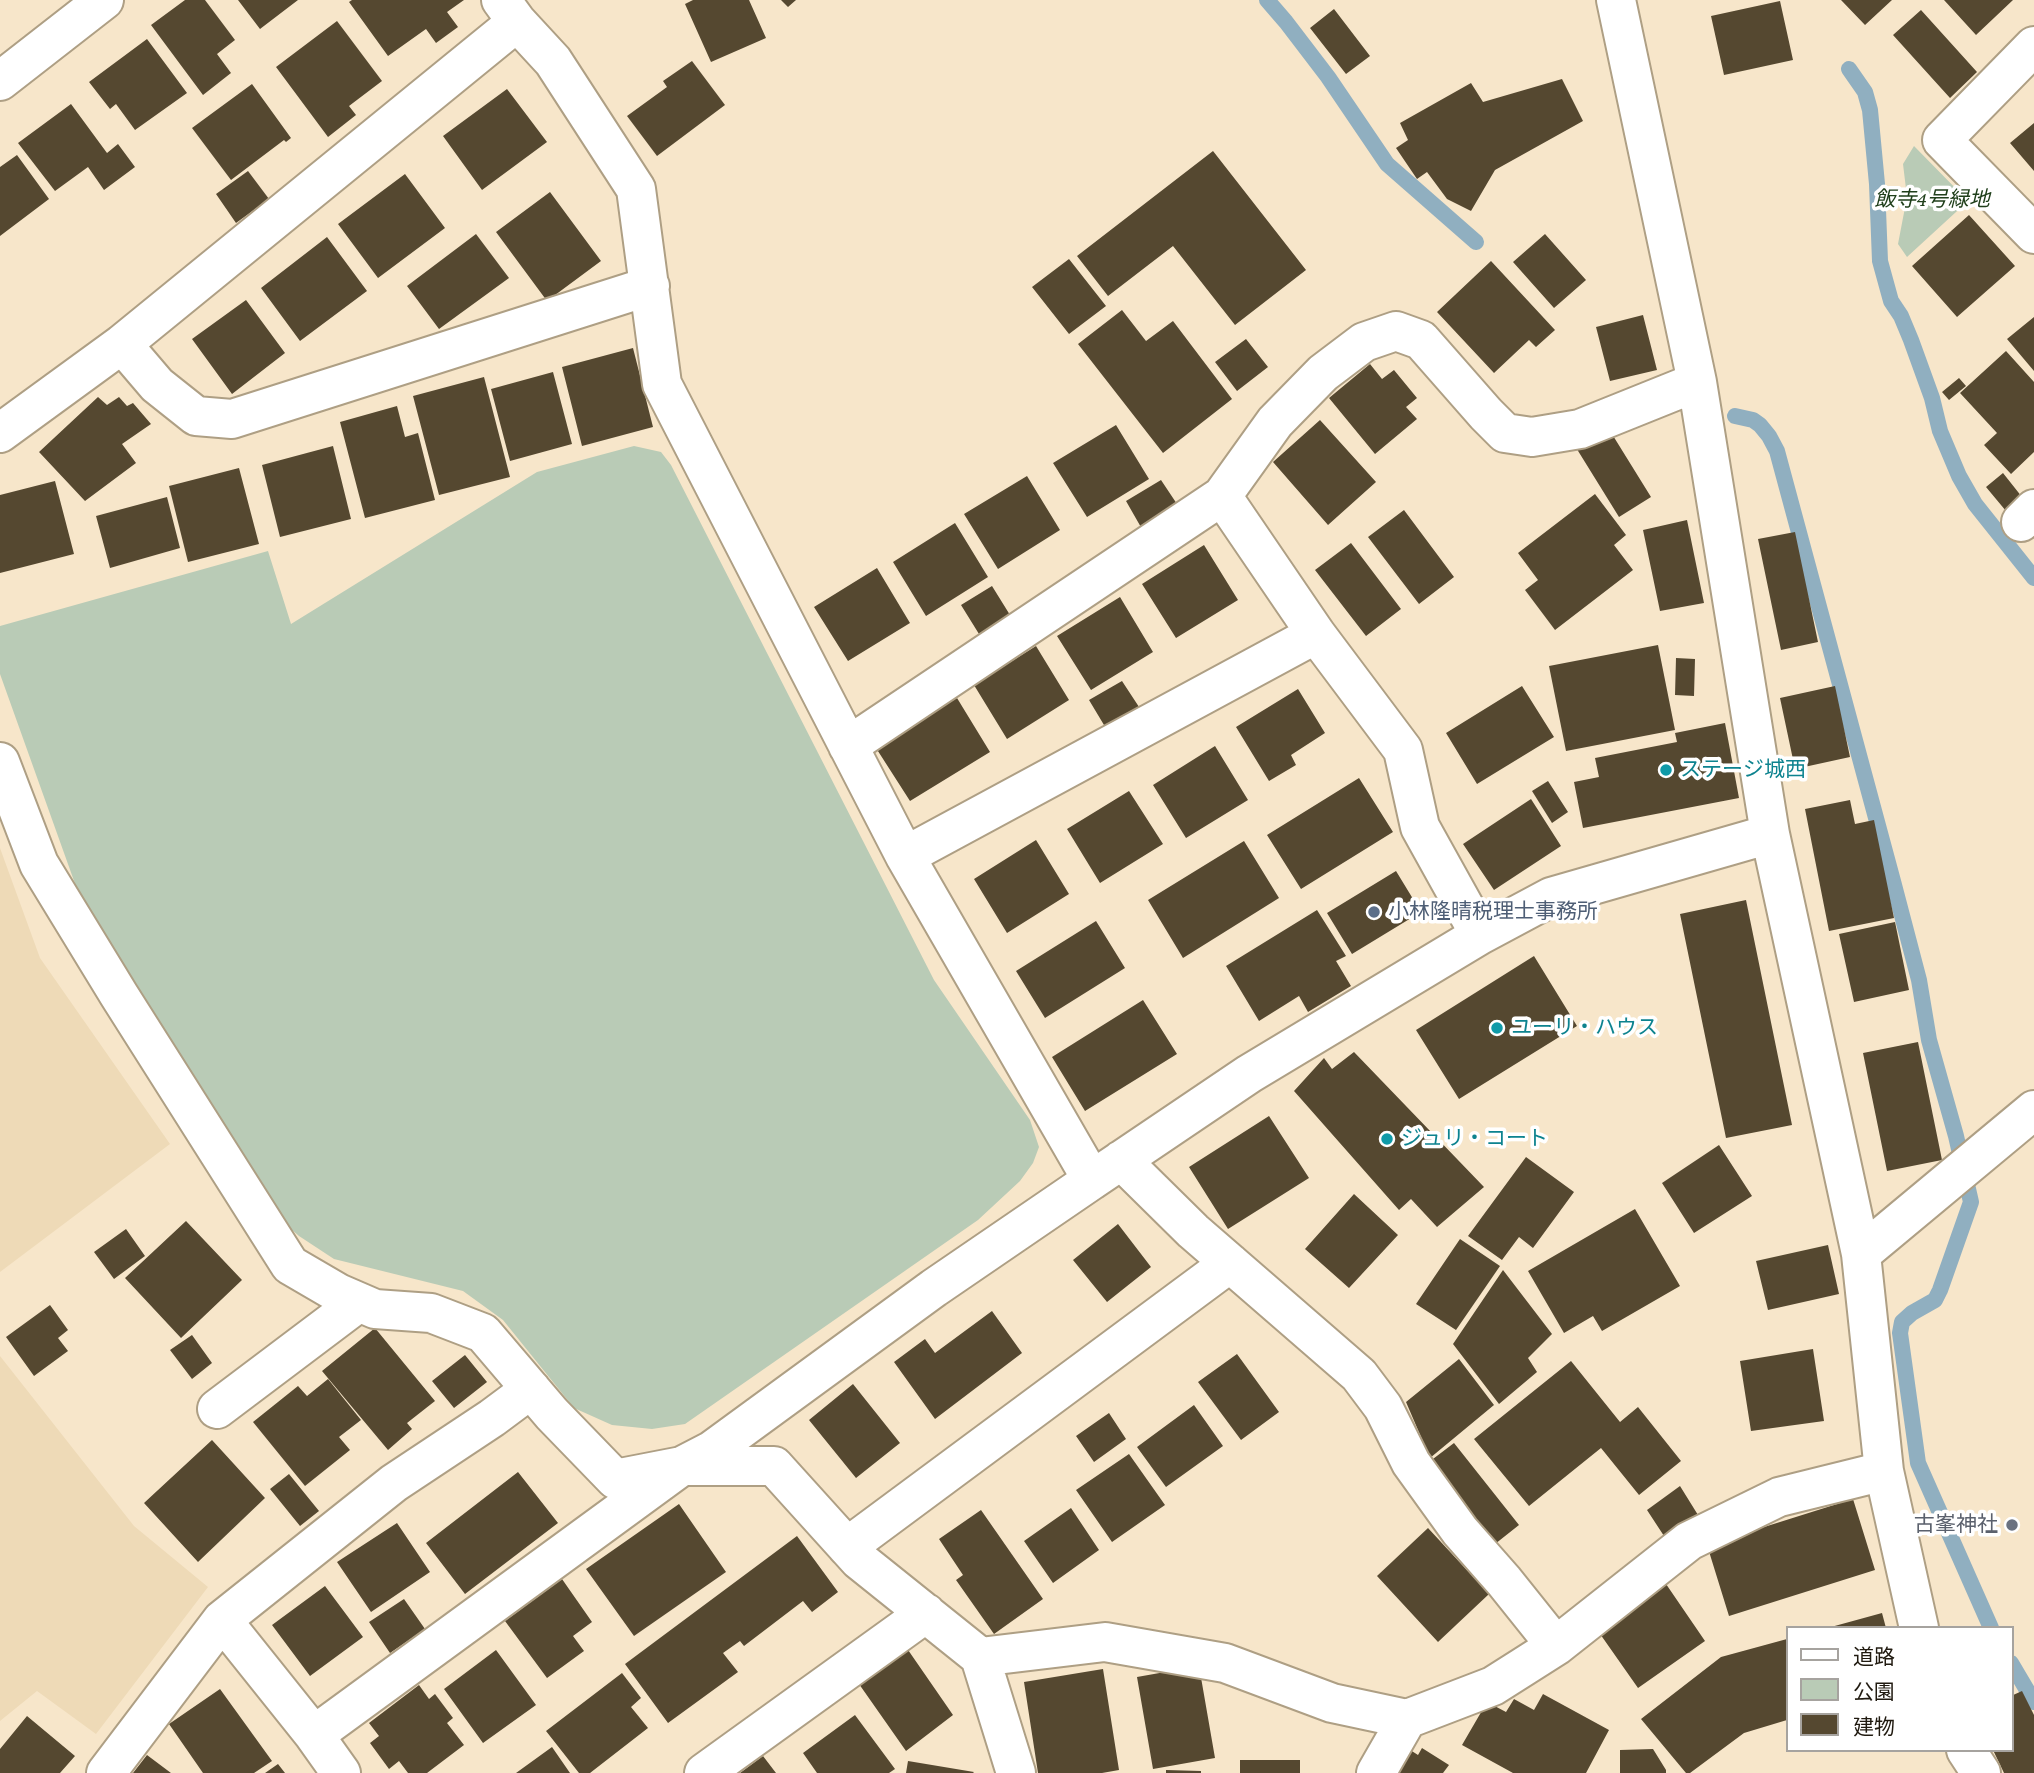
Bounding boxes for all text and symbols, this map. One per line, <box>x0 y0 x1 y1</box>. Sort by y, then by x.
park label: 飯寺4号緑地 <box>1874 187 1990 213</box>
place label: ステージ城西 <box>1680 757 1806 783</box>
marker: ステージ城西 <box>1658 762 1674 778</box>
place label: 小林隆晴税理士事務所 <box>1388 899 1598 925</box>
marker: 小林隆晴税理士事務所 <box>1366 904 1382 920</box>
place label: ユーリ・ハウス <box>1511 1015 1658 1041</box>
marker: ユーリ・ハウス <box>1489 1020 1505 1036</box>
place label: ジュリ・コート <box>1401 1126 1548 1152</box>
marker: ジュリ・コート <box>1379 1131 1395 1147</box>
place label: 古峯神社 <box>1914 1512 1998 1538</box>
marker: 古峯神社 <box>2004 1517 2020 1533</box>
legend <box>1786 1626 2013 1752</box>
text: 道路 <box>1853 1645 1895 1669</box>
text: 公園 <box>1853 1680 1895 1704</box>
text: 建物 <box>1853 1715 1895 1739</box>

